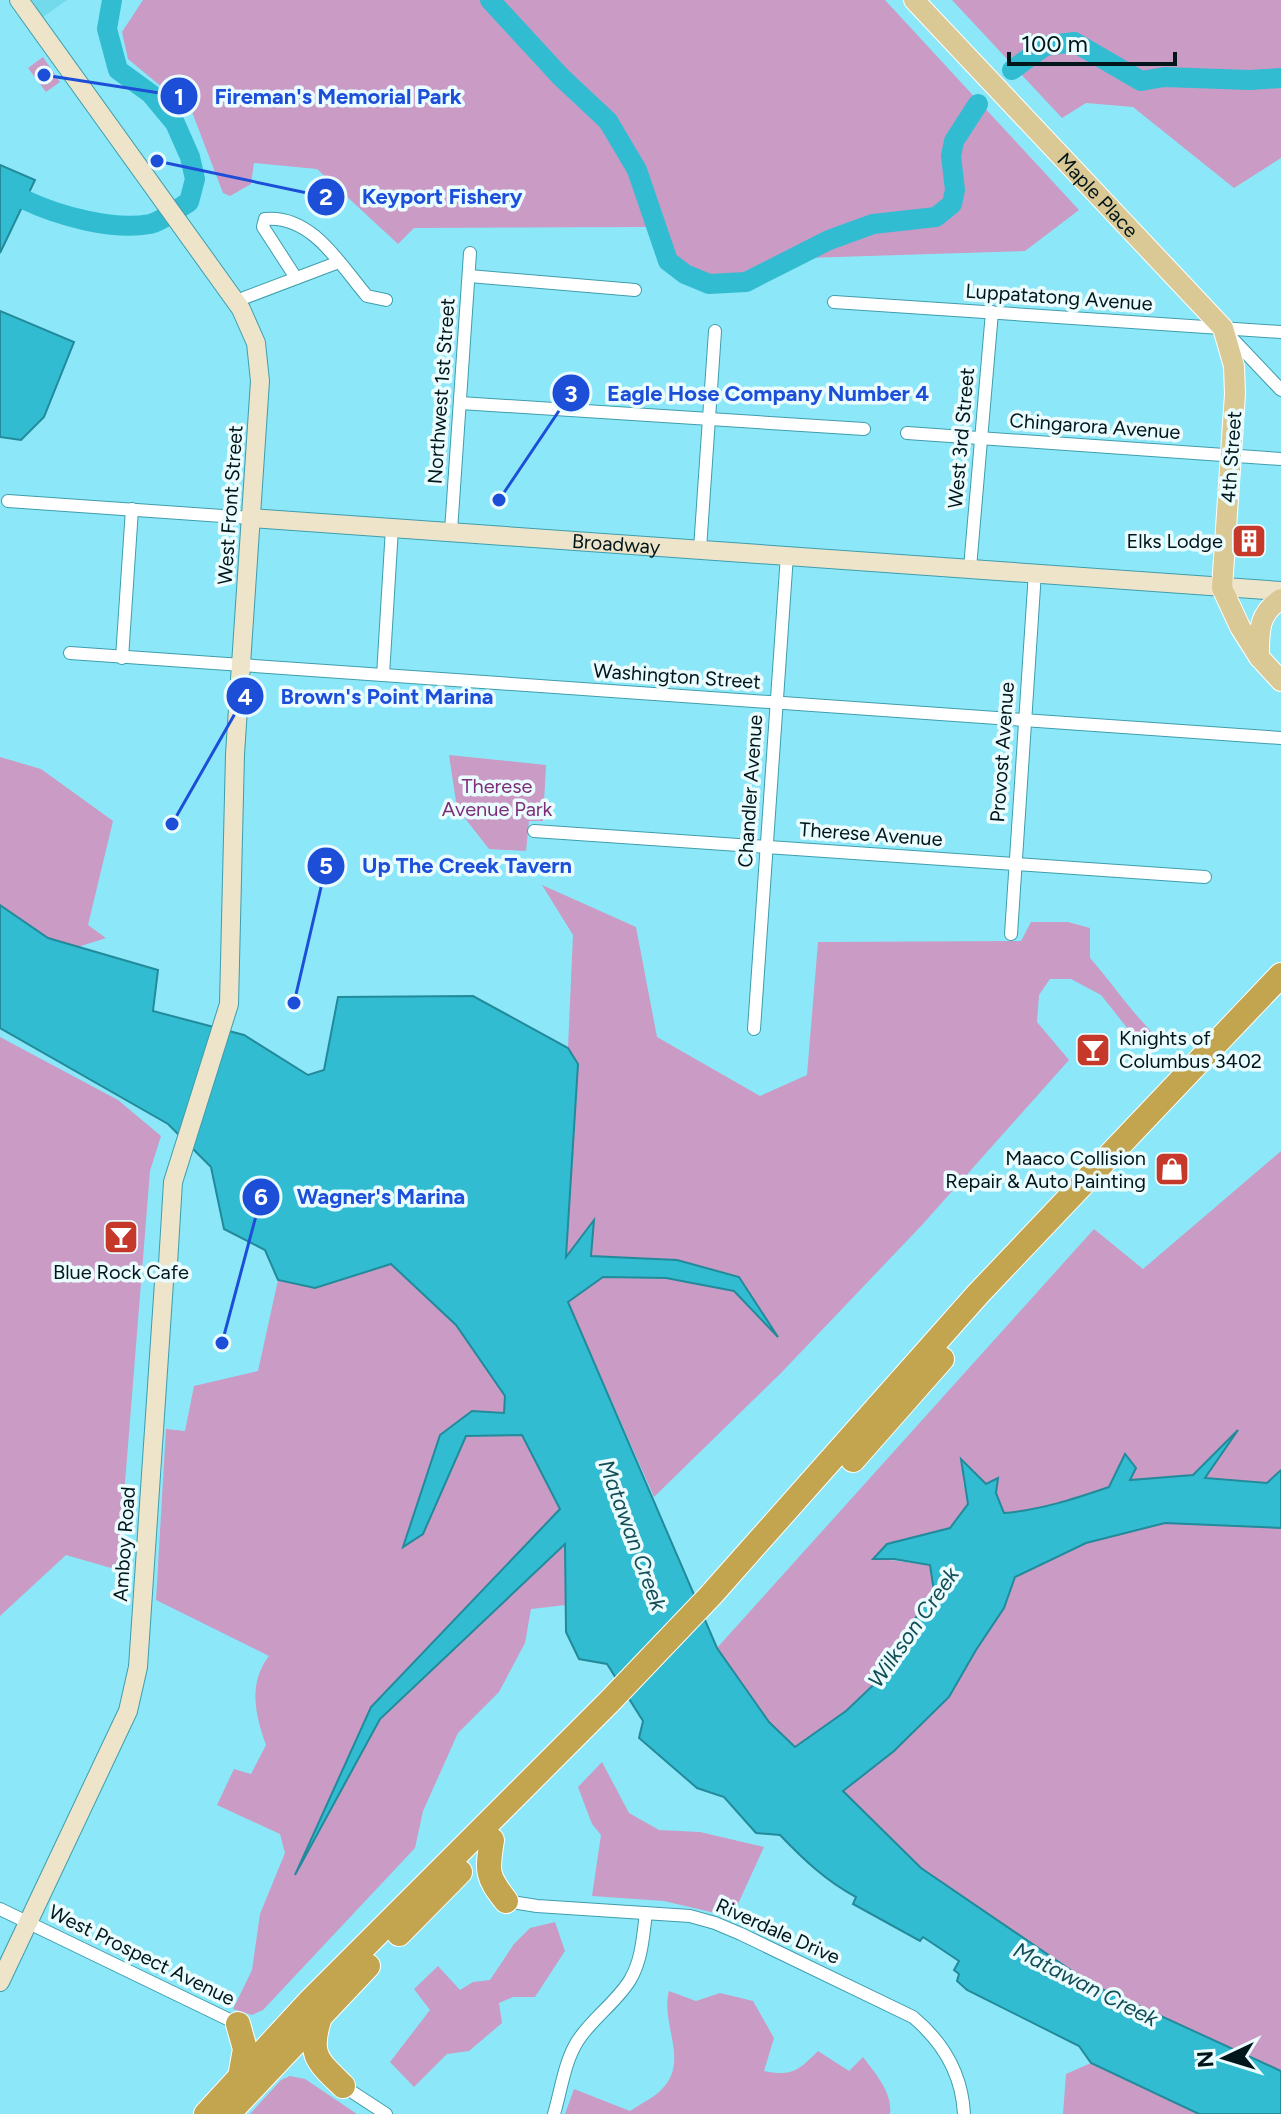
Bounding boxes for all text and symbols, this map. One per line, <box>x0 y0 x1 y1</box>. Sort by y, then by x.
scale bar <box>1009 16 1175 66</box>
text: 100 m <box>1021 29 1088 58</box>
callout: Fireman's Memorial Park <box>159 73 478 119</box>
text: 1 <box>174 82 184 111</box>
text: Fireman's Memorial Park <box>214 83 462 110</box>
street label: Maple Place <box>1052 148 1143 242</box>
callout: Keyport Fishery <box>306 174 538 220</box>
text: 2 <box>319 182 333 211</box>
text: Keyport Fishery <box>362 183 523 210</box>
street label: Luppatatong Avenue <box>965 278 1154 316</box>
street label: Northwest 1st Street <box>423 297 459 485</box>
street label: West 3rd Street <box>943 367 979 509</box>
callout: Eagle Hose Company Number 4 <box>551 370 945 416</box>
text: 3 <box>564 379 578 408</box>
text: Eagle Hose Company Number 4 <box>607 380 929 407</box>
street label: Chingarora Avenue <box>1009 408 1181 444</box>
street label: 4th Street <box>1216 410 1246 504</box>
street label: West Front Street <box>212 424 248 586</box>
building icon: Elks Lodge <box>1230 522 1268 560</box>
street label: Broadway <box>571 529 662 559</box>
place label: Elks Lodge <box>1126 529 1223 553</box>
street label: Washington Street <box>592 658 762 694</box>
callout: Brown's Point Marina <box>225 673 509 719</box>
street label: Provost Avenue <box>985 681 1019 823</box>
text: 4 <box>237 682 253 711</box>
text: Brown's Point Marina <box>281 683 493 710</box>
street label: Chandler Avenue <box>733 714 767 868</box>
park label: Therese Avenue Park <box>442 774 553 821</box>
street label: Therese Avenue <box>799 817 944 851</box>
callout: Up The Creek Tavern <box>306 843 588 889</box>
text: 5 <box>319 851 333 880</box>
text: Up The Creek Tavern <box>362 852 572 879</box>
place label: Knights of Columbus 3402 <box>1119 1026 1262 1073</box>
bar icon: Knights of Columbus 3402 <box>1074 1031 1112 1069</box>
place label: Maaco Collision Repair & Auto Painting <box>945 1146 1146 1193</box>
shop icon: Maaco Collision Repair & Auto Painting <box>1153 1150 1191 1188</box>
callout: Wagner's Marina <box>241 1174 482 1220</box>
text: 6 <box>254 1182 268 1211</box>
text: Wagner's Marina <box>297 1183 465 1210</box>
bar icon: Blue Rock Cafe <box>102 1218 140 1256</box>
place label: Blue Rock Cafe <box>53 1260 189 1284</box>
water label: Matawan Creek <box>593 1456 673 1616</box>
street label: Amboy Road <box>108 1486 140 1602</box>
water label: Wilkson Creek <box>862 1561 966 1693</box>
street label: Riverdale Drive <box>712 1893 844 1969</box>
street label: West Prospect Avenue <box>45 1900 239 2011</box>
water label: Matawan Creek <box>1009 1936 1164 2033</box>
north arrow <box>1185 2018 1265 2098</box>
text: N <box>1191 2050 1220 2069</box>

